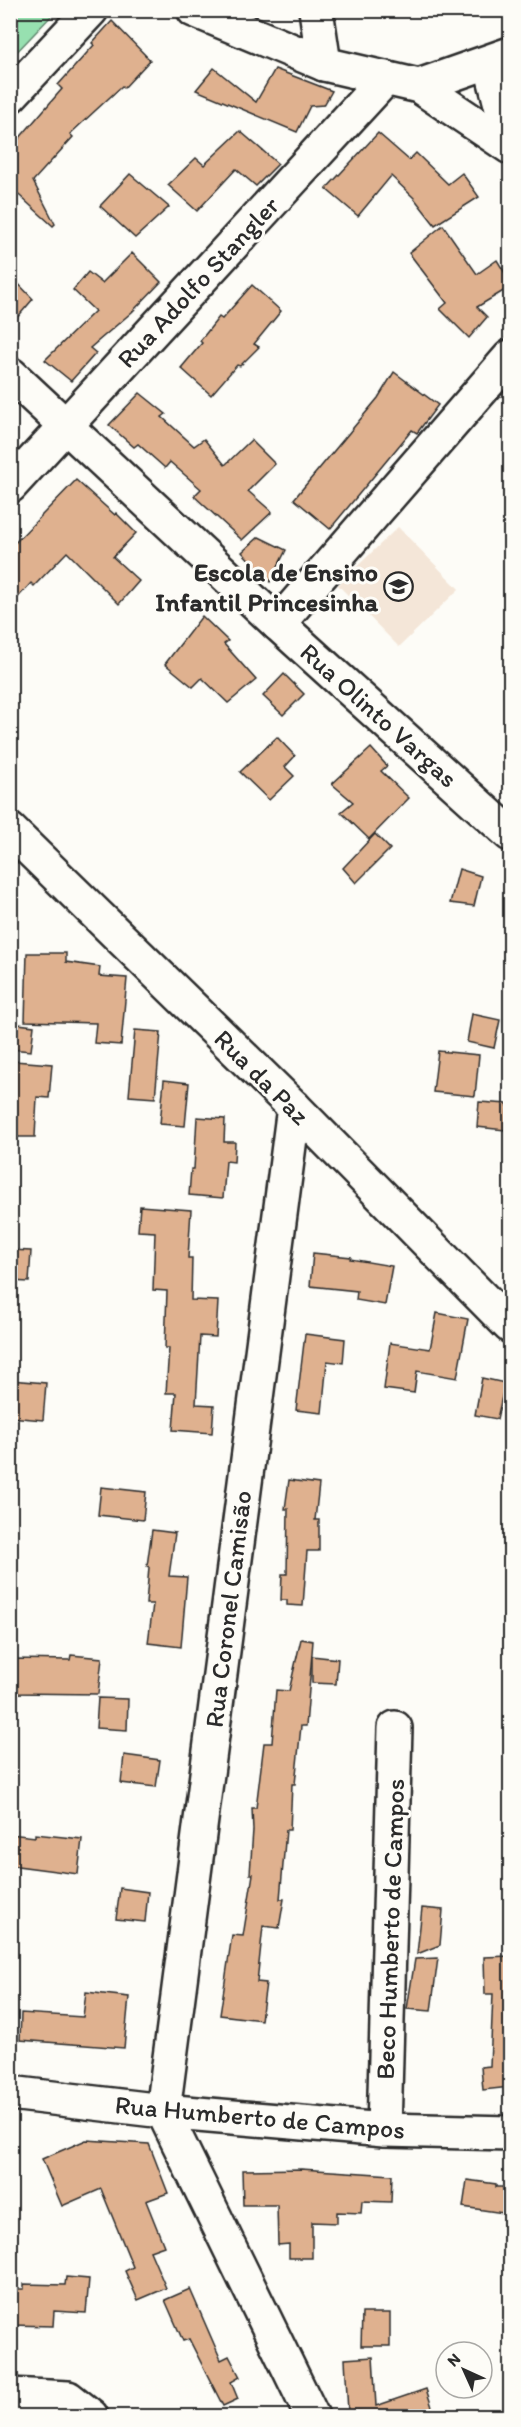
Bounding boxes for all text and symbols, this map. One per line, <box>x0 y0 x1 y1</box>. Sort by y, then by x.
street label: Rua Adolfo Stangler <box>110 189 286 375</box>
place label: Escola de Ensino Infantil Princesinha <box>155 556 379 618</box>
school or university icon: Escola de Ensino Infantil Princesinha <box>383 571 415 603</box>
street label: Rua Olinto Vargas <box>294 636 464 794</box>
street label: Rua da Paz <box>208 1023 316 1131</box>
street label: Rua Coronel Camisão <box>198 1489 258 1729</box>
street label: Beco Humberto de Campos <box>369 1778 411 2080</box>
street label: Rua Humberto de Campos <box>114 2088 406 2146</box>
north arrow <box>434 2340 494 2400</box>
text: N <box>443 2349 464 2370</box>

